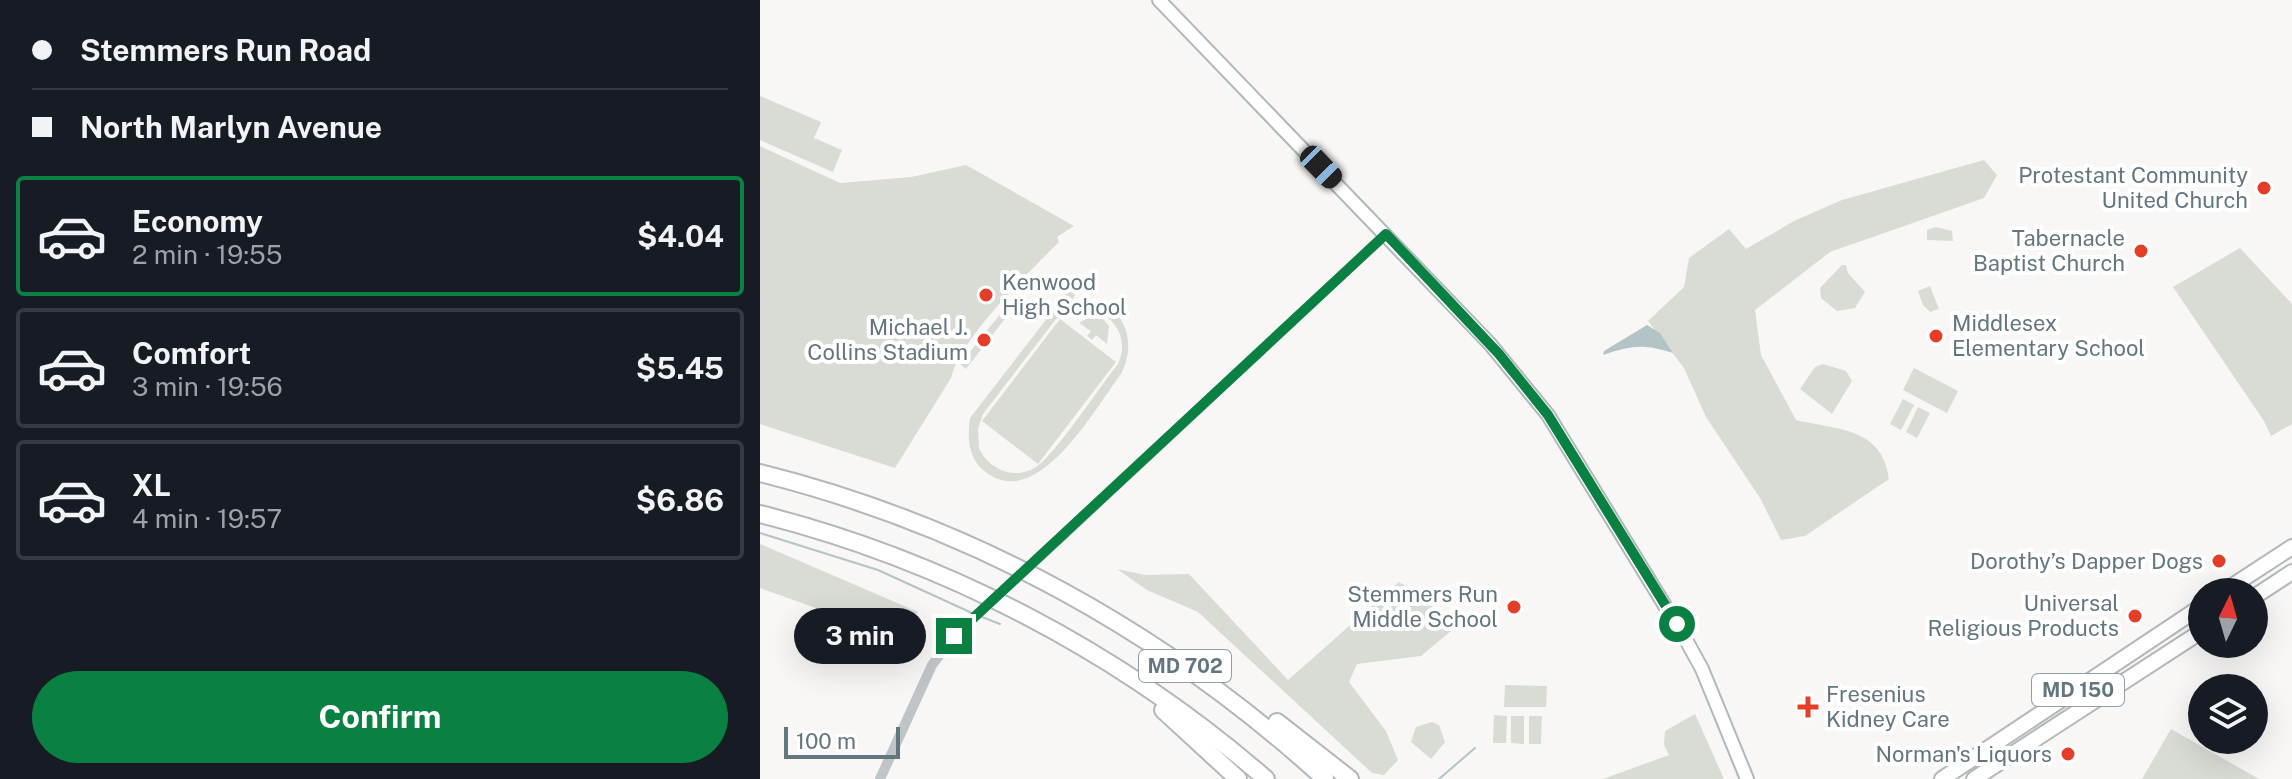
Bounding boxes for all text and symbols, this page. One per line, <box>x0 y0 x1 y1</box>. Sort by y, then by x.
text: Stemmers Run Road <box>80 32 371 68</box>
text: North Marlyn Avenue <box>80 109 382 145</box>
car <box>1296 141 1346 193</box>
place label: Protestant Community United Church <box>2018 162 2248 213</box>
marker: Protestant Community United Church <box>2255 179 2273 197</box>
icon: car <box>36 200 108 272</box>
text: Economy <box>132 203 263 239</box>
text: $4.04 <box>637 218 724 254</box>
place label: Tabernacle Baptist Church <box>1973 225 2125 276</box>
text: 2 min · 19:55 <box>132 239 282 270</box>
marker: Tabernacle Baptist Church <box>2132 242 2150 260</box>
place label: Kenwood High School <box>1002 269 1127 320</box>
marker: Kenwood High School <box>977 286 995 304</box>
place label: Middlesex Elementary School <box>1952 310 2145 361</box>
place label: Michael J. Collins Stadium <box>807 314 968 365</box>
marker: Middlesex Elementary School <box>1927 327 1945 345</box>
marker: Michael J. Collins Stadium <box>975 331 993 349</box>
icon: car <box>36 332 108 404</box>
text: Comfort <box>132 335 251 371</box>
text: $5.45 <box>636 350 724 386</box>
text: 3 min · 19:56 <box>132 371 283 402</box>
icon: car <box>36 464 108 536</box>
text: XL <box>132 467 171 503</box>
text: $6.86 <box>636 482 724 518</box>
text: 4 min · 19:57 <box>132 503 282 534</box>
place label: Dorothy’s Dapper Dogs <box>1970 548 2203 574</box>
marker: Dorothy’s Dapper Dogs <box>2210 552 2228 570</box>
north arrow <box>2188 578 2268 658</box>
map controls <box>2188 578 2268 754</box>
place label: Stemmers Run Middle School <box>1347 581 1498 632</box>
place label: Universal Religious Products <box>1927 590 2119 641</box>
marker: Stemmers Run Middle School <box>1505 598 1523 616</box>
route start <box>1659 606 1695 642</box>
marker: Universal Religious Products <box>2126 607 2144 625</box>
callout: 3 min <box>794 608 926 664</box>
route end <box>936 618 972 654</box>
text: 3 min <box>826 620 894 651</box>
road number: MD 702 <box>1139 650 1231 682</box>
button: Confirm <box>32 671 728 763</box>
road number: MD 150 <box>2032 674 2124 706</box>
button: layers <box>2188 674 2268 754</box>
place label: Fresenius Kidney Care <box>1826 681 1950 732</box>
marker: Fresenius Kidney Care <box>1797 696 1819 718</box>
scale bar <box>784 723 900 759</box>
text: 100 m <box>796 728 856 754</box>
place label: Norman's Liquors <box>1876 741 2052 767</box>
marker: Norman's Liquors <box>2059 745 2077 763</box>

